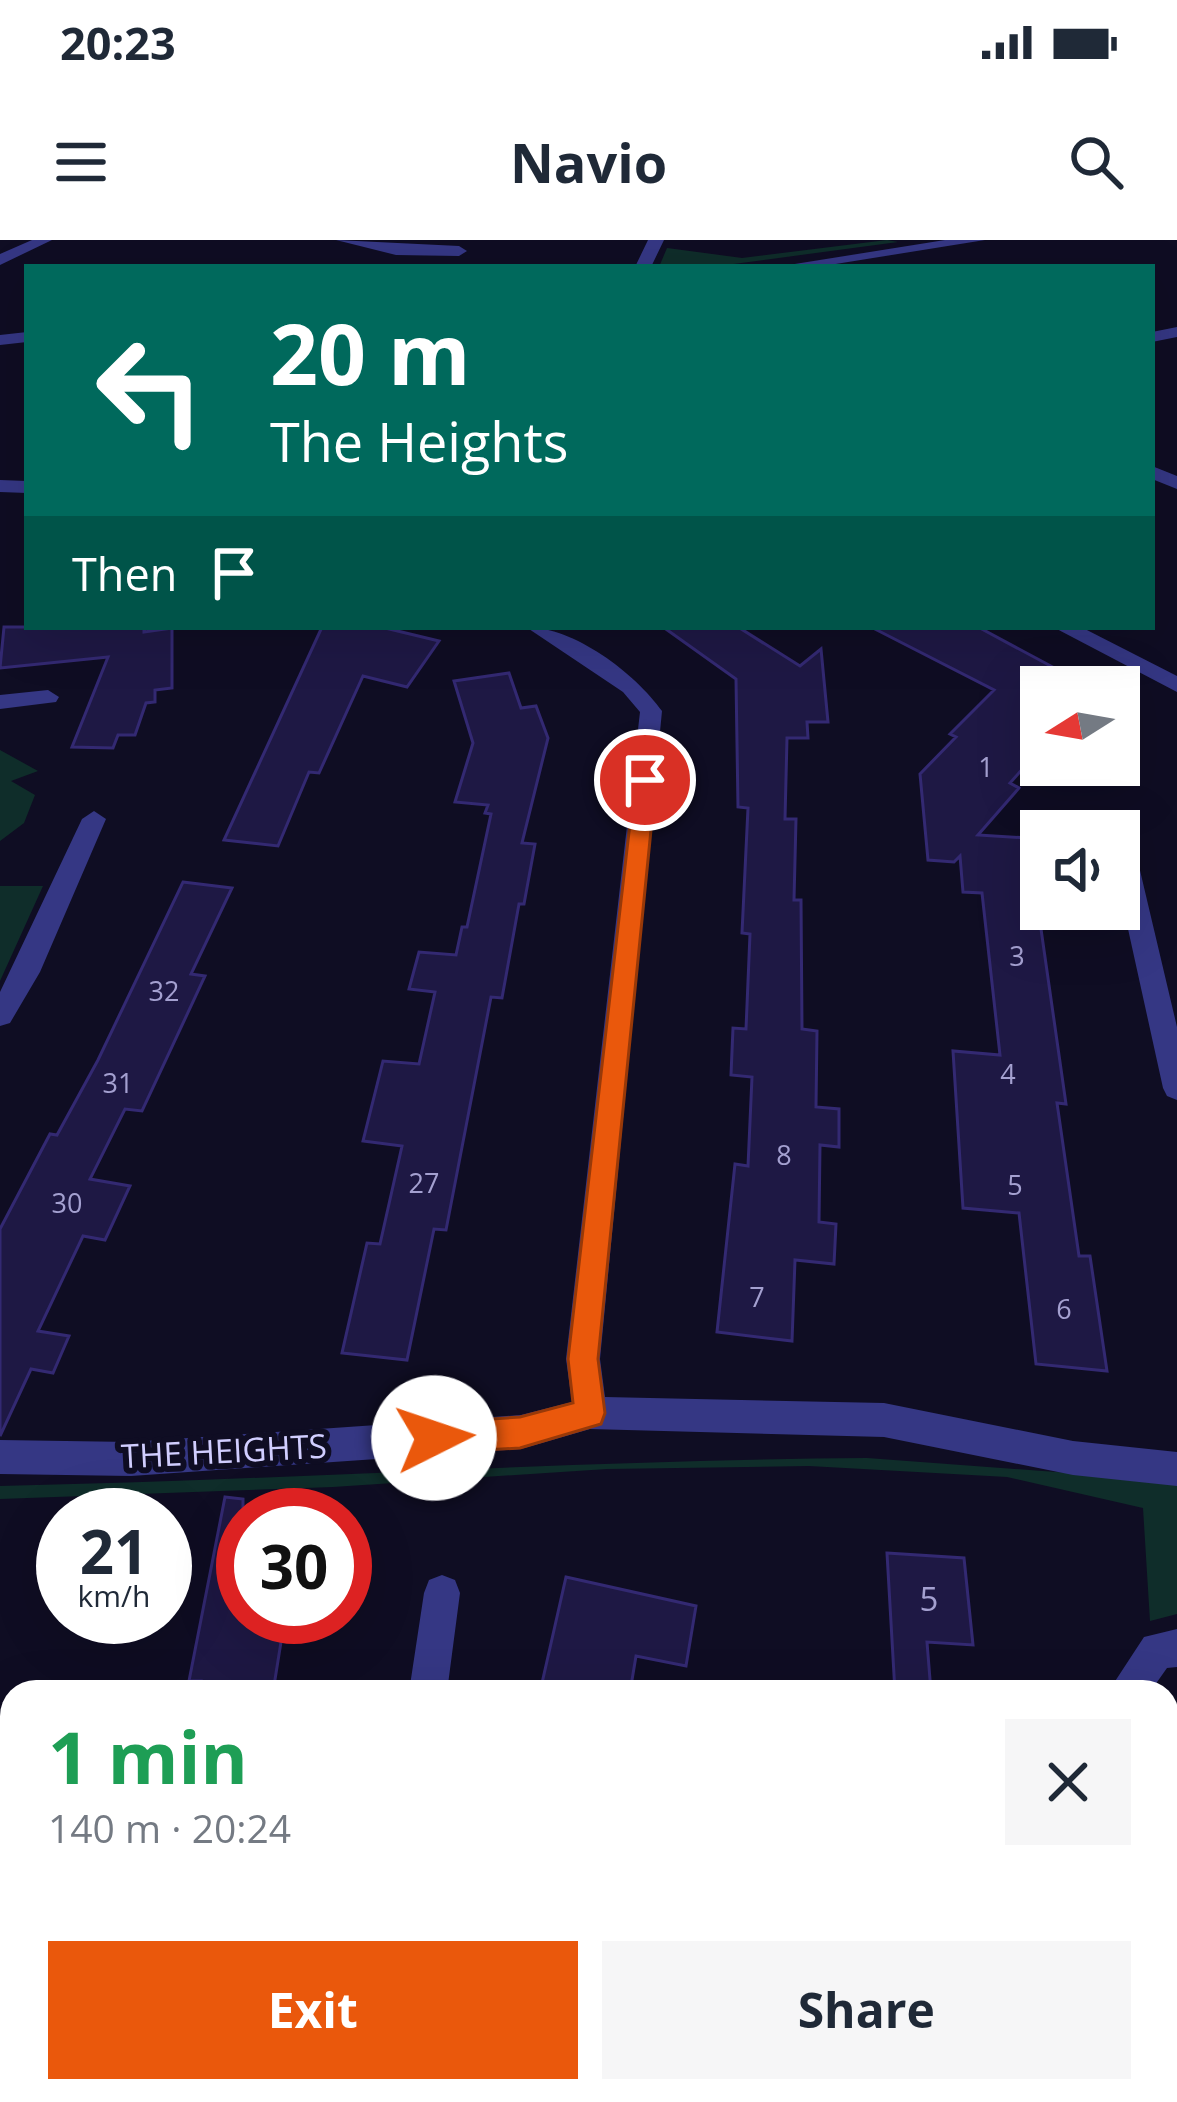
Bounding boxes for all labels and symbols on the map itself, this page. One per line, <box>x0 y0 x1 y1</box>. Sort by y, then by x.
north arrow <box>1020 666 1140 786</box>
pin <box>594 729 696 831</box>
house number: 1 <box>978 748 994 785</box>
house number: 3 <box>1009 937 1025 974</box>
house number: 32 <box>149 972 179 1009</box>
house number: 4 <box>1000 1055 1016 1092</box>
house number: 31 <box>103 1064 133 1101</box>
house number: 8 <box>776 1136 792 1173</box>
house number: 27 <box>409 1164 439 1201</box>
house number: 5 <box>1007 1166 1023 1203</box>
house number: 30 <box>52 1184 82 1221</box>
house number: 7 <box>749 1278 765 1315</box>
house number: 6 <box>1056 1290 1072 1327</box>
position arrow <box>371 1375 497 1501</box>
street label: THE HEIGHTS <box>120 1423 328 1478</box>
speed limit sign: 30 <box>216 1488 372 1644</box>
house number: 5 <box>920 1576 938 1621</box>

